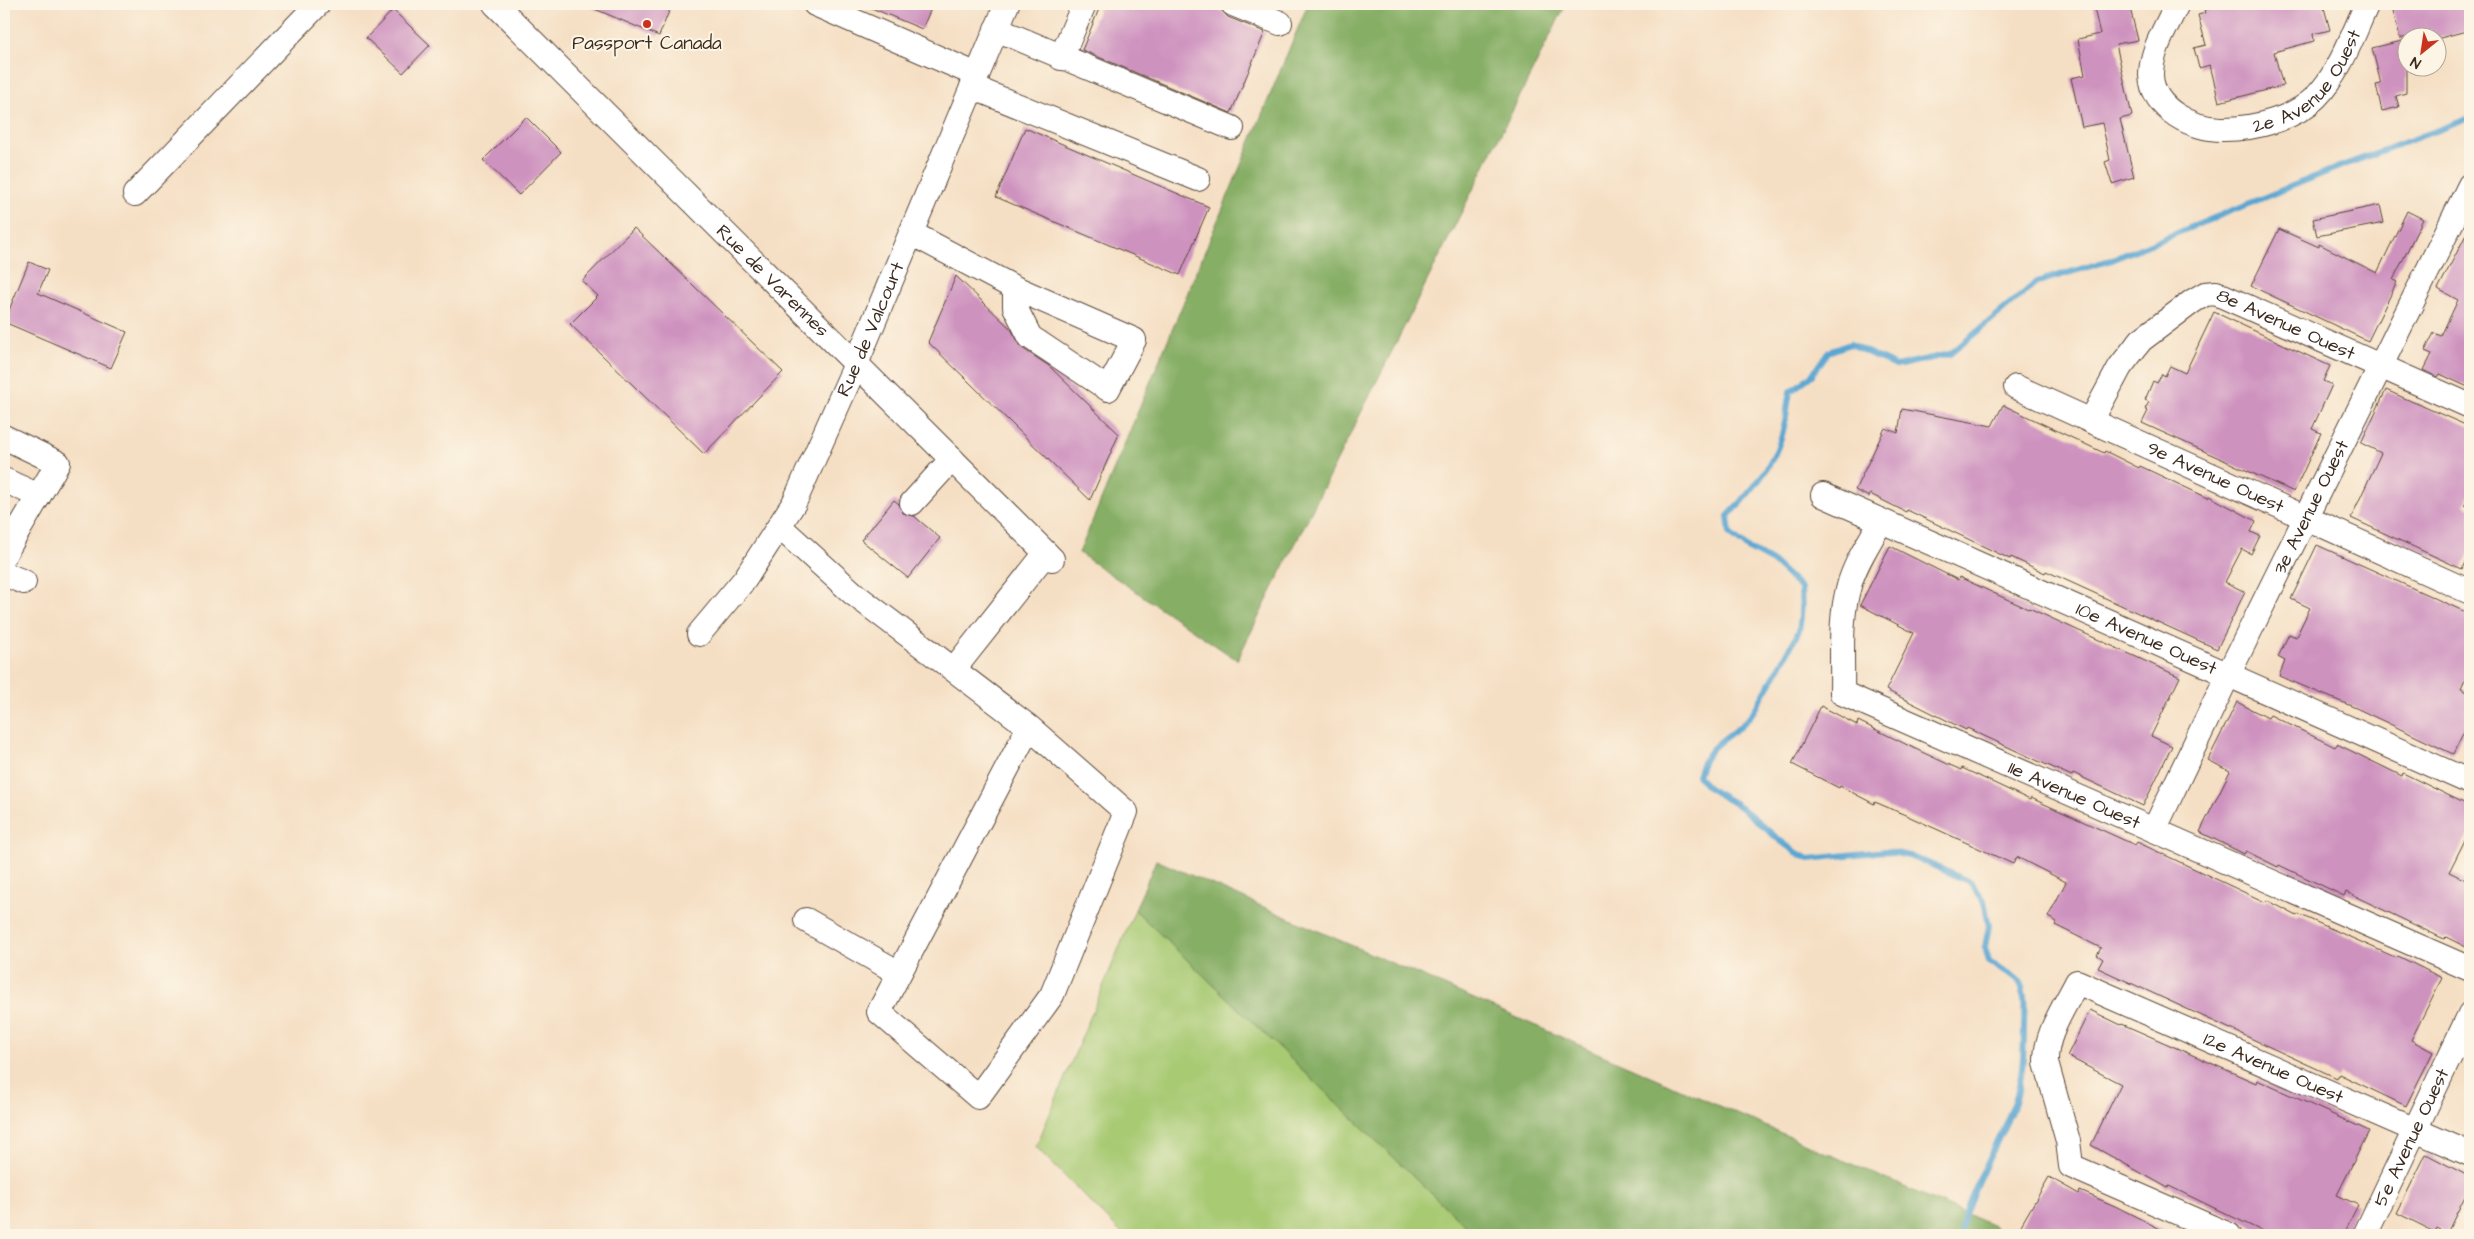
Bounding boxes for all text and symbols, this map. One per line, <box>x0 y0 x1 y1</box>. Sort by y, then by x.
marker: Passport Canada <box>641 18 653 30</box>
street label: 2e Avenue Ouest <box>2250 25 2368 140</box>
north arrow <box>2396 28 2446 78</box>
place label: Passport Canada <box>572 30 722 57</box>
text: N <box>2407 51 2425 73</box>
street label: Rue de Varennes <box>710 218 835 343</box>
street label: Rue de Valcourt <box>830 257 911 401</box>
street label: 8e Avenue Ouest <box>2212 281 2360 367</box>
street label: 9e Avenue Ouest <box>2143 434 2289 520</box>
street label: 3e Avenue Ouest <box>2266 435 2356 579</box>
street label: 10e Avenue Ouest <box>2072 595 2222 682</box>
street label: 11e Avenue Ouest <box>2004 754 2145 836</box>
street label: 12e Avenue Ouest <box>2199 1026 2348 1111</box>
street label: 5e Avenue Ouest <box>2367 1063 2456 1211</box>

